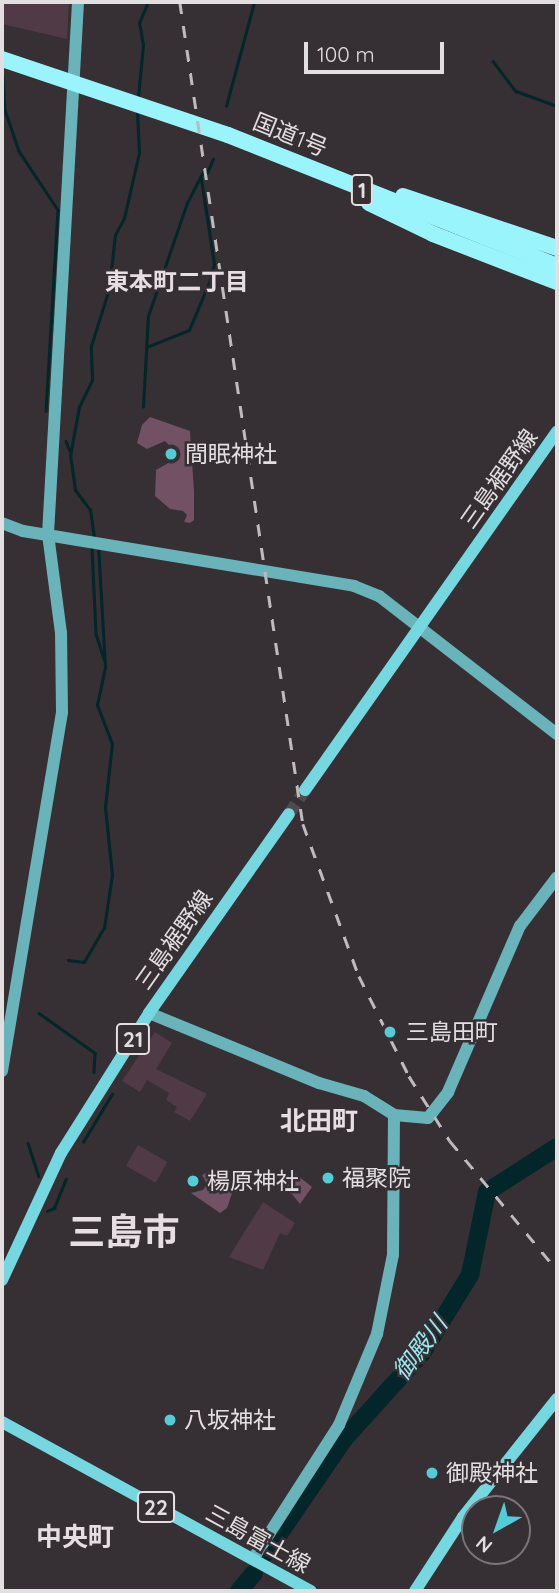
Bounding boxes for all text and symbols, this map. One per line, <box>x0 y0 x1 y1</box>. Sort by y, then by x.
scale bar <box>307 28 447 72</box>
text: 100 m <box>317 41 375 67</box>
street label: 国道1号 <box>249 108 331 162</box>
road number: 1 <box>350 172 374 208</box>
district label: 東本町二丁目 <box>105 268 249 296</box>
street label: 三島裾野線 <box>455 424 543 534</box>
place label: 間眠神社 <box>185 440 277 468</box>
marker: 間眠神社 <box>163 446 179 462</box>
street label: 三島裾野線 <box>130 885 218 995</box>
place label: 三島田町 <box>406 1018 498 1046</box>
road number: 21 <box>116 1021 150 1056</box>
marker: 三島田町 <box>380 1022 400 1042</box>
district label: 北田町 <box>280 1105 358 1137</box>
place label: 福聚院 <box>342 1164 411 1192</box>
place label: 楊原神社 <box>207 1167 299 1195</box>
marker: 福聚院 <box>320 1170 336 1186</box>
marker: 楊原神社 <box>185 1173 201 1189</box>
district label: 三島市 <box>69 1209 179 1253</box>
water label: 御殿川 <box>387 1311 453 1385</box>
place label: 八坂神社 <box>184 1406 276 1434</box>
marker: 八坂神社 <box>162 1412 178 1428</box>
place label: 御殿神社 <box>446 1459 538 1487</box>
marker: 御殿神社 <box>424 1465 440 1481</box>
road number: 22 <box>137 1490 175 1524</box>
north arrow <box>461 1495 531 1565</box>
street label: 三島富士線 <box>201 1499 315 1579</box>
district label: 中央町 <box>36 1521 114 1553</box>
text: N <box>471 1531 497 1558</box>

